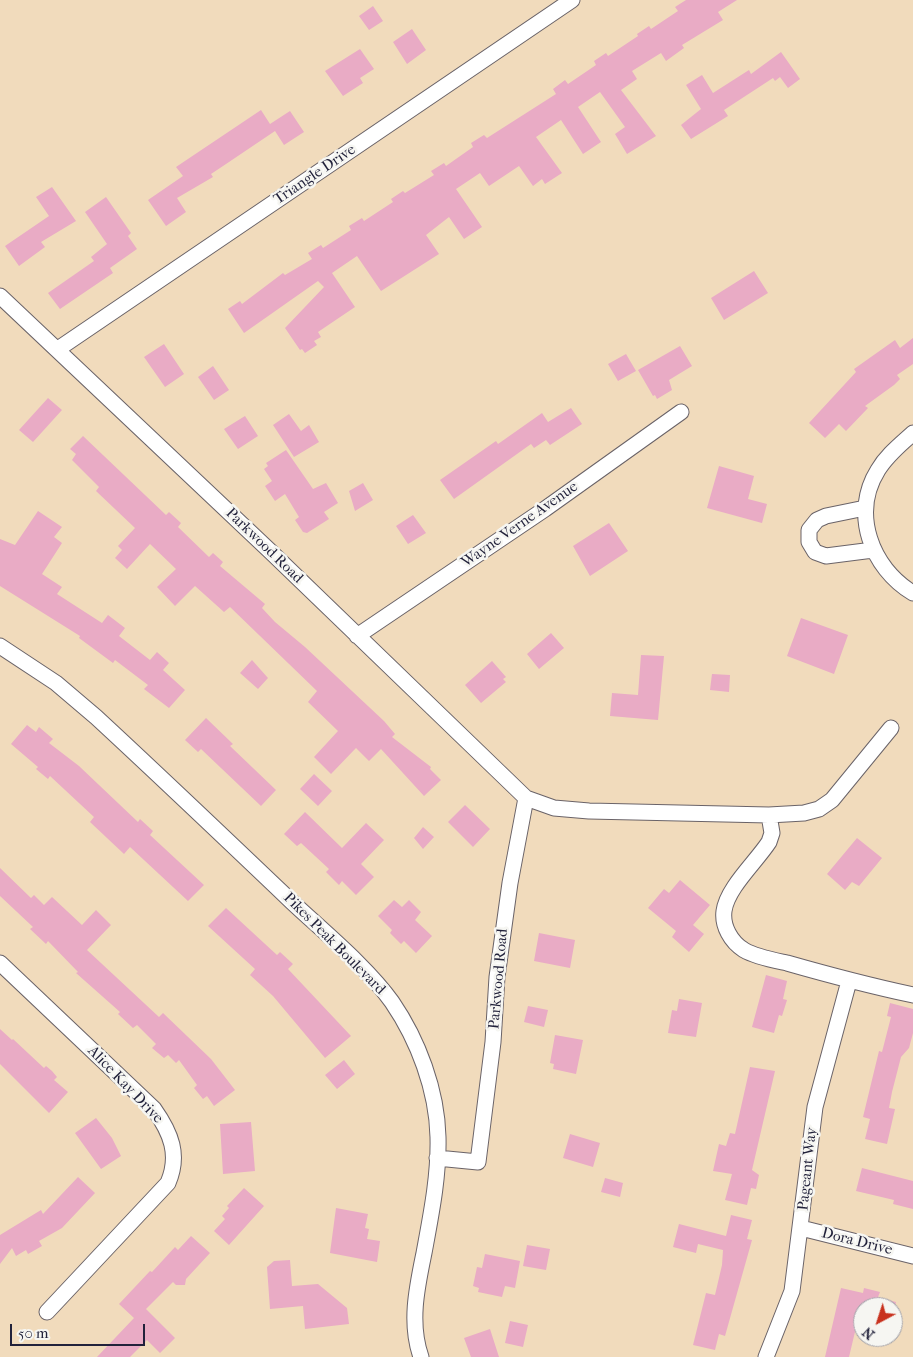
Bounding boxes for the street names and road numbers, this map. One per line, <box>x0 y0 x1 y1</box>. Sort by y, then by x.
street label: Triangle Drive <box>271 141 359 209</box>
street label: Wayne Verne Avenue <box>458 478 582 572</box>
street label: Parkwood Road <box>222 505 306 587</box>
street label: Pikes Peak Boulevard <box>279 889 389 999</box>
street label: Parkwood Road <box>486 928 512 1030</box>
street label: Alice Kay Drive <box>83 1042 167 1128</box>
street label: Pageant Way <box>795 1126 821 1212</box>
street label: Dora Drive <box>820 1225 894 1259</box>

